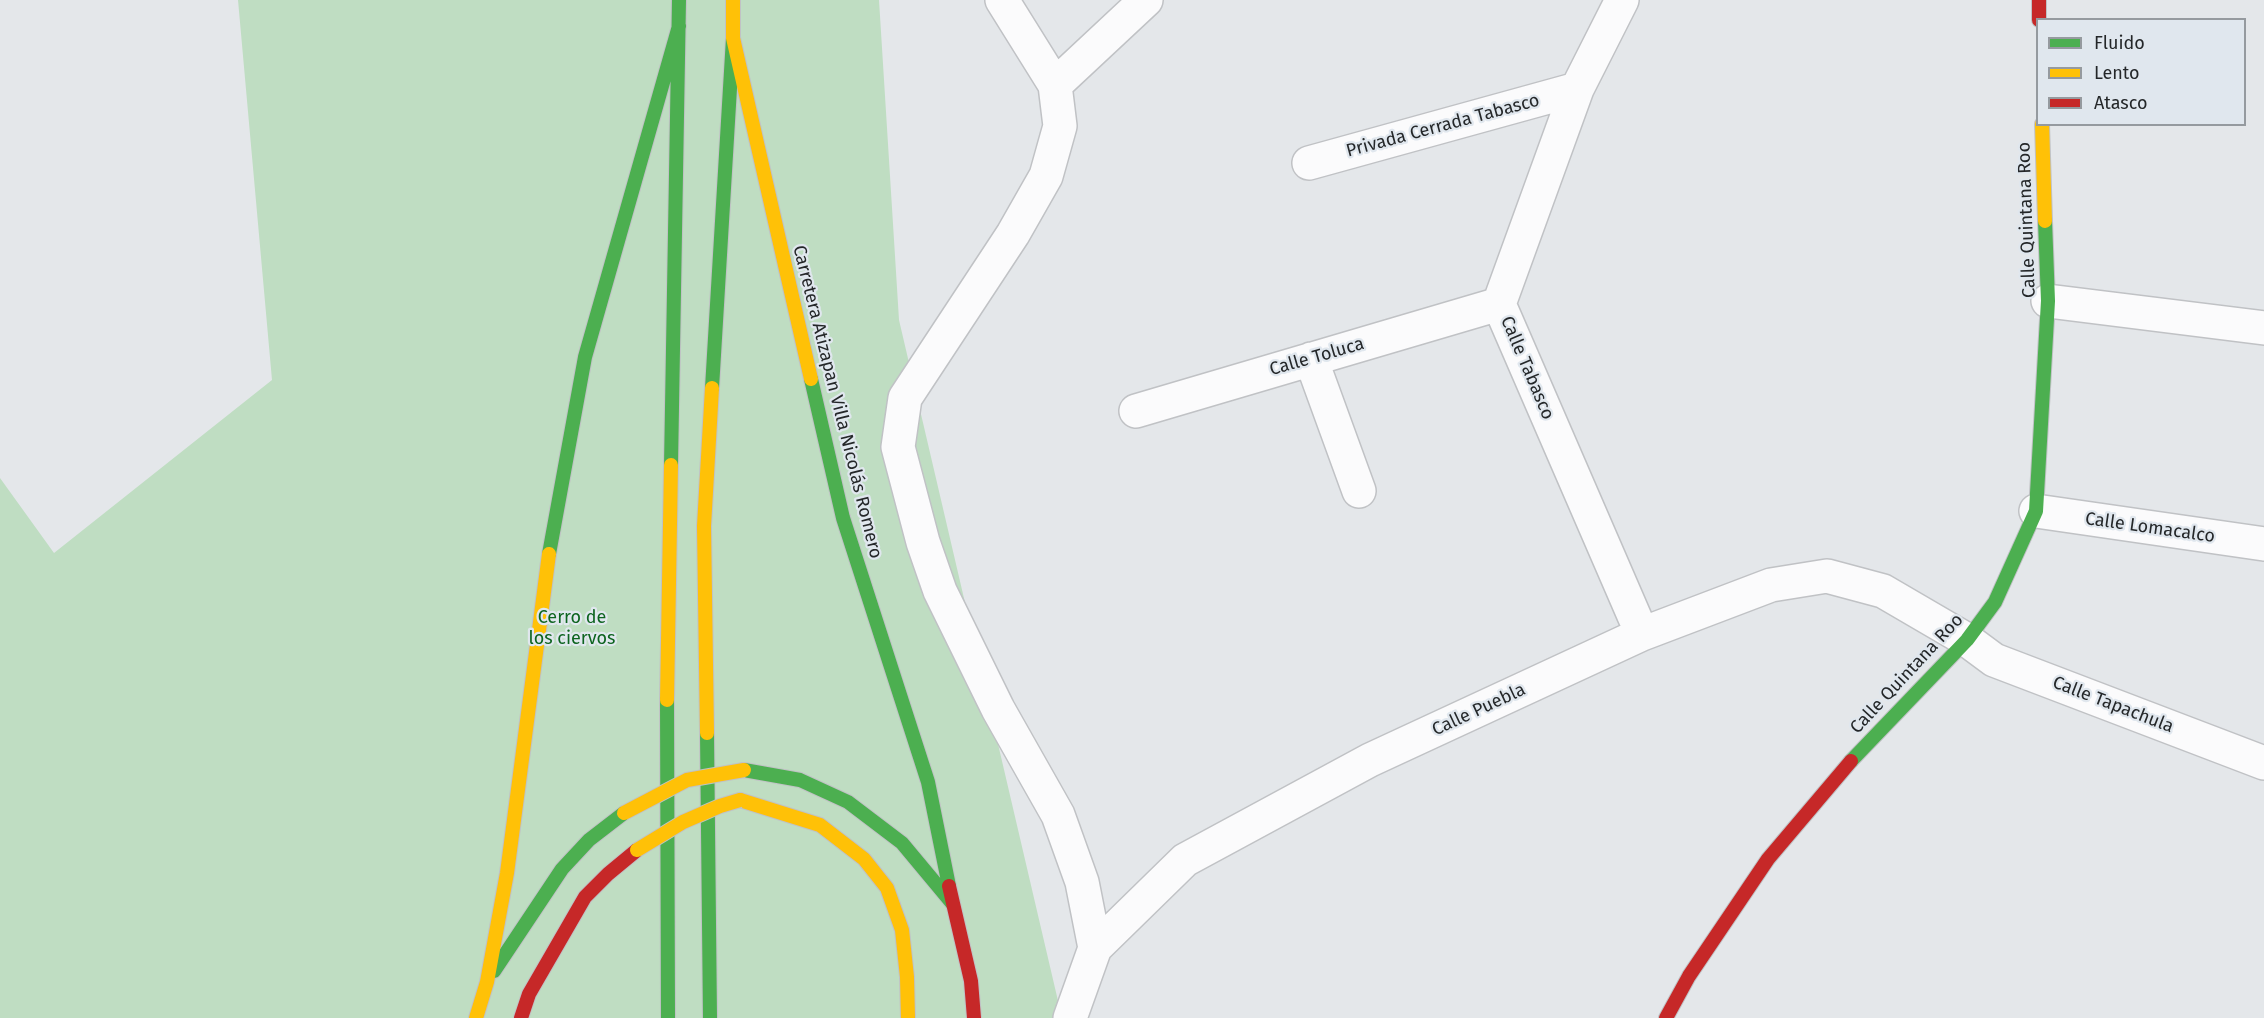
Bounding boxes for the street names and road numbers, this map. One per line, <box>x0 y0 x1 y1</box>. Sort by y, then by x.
street label: Privada Cerrada Tabasco <box>1344 90 1542 162</box>
street label: Calle Quintana Roo <box>2013 142 2041 298</box>
street label: Carretera Atizapan Villa Nicolás Romero <box>788 243 886 561</box>
street label: Calle Tabasco <box>1496 313 1558 423</box>
street label: Calle Toluca <box>1267 333 1367 381</box>
street label: Calle Lomacalco <box>2084 508 2216 548</box>
street label: Calle Quintana Roo <box>1846 610 1968 738</box>
street label: Calle Tapachula <box>2050 672 2176 738</box>
street label: Calle Puebla <box>1429 679 1529 741</box>

